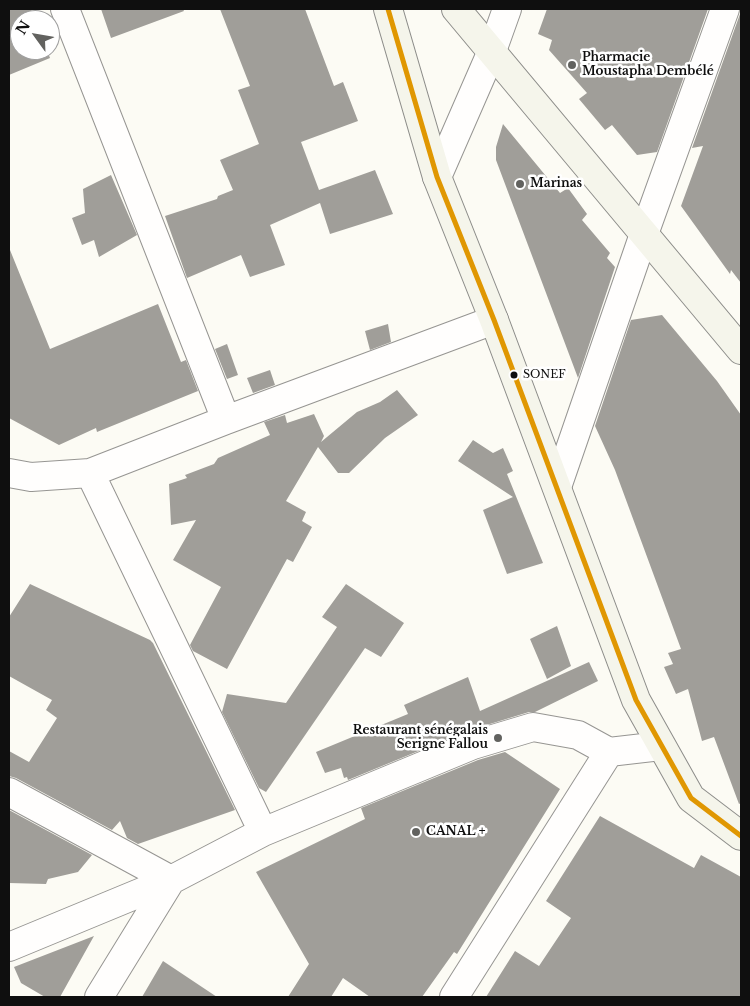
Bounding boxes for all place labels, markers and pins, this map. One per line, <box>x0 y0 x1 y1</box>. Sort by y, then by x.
place label: Pharmacie Moustapha Dembélé <box>582 51 714 79</box>
marker: Pharmacie Moustapha Dembélé <box>566 59 578 71</box>
place label: Marinas <box>530 177 582 191</box>
marker: Marinas <box>514 178 526 190</box>
place label: SONEF <box>523 368 566 382</box>
marker: SONEF <box>509 370 519 380</box>
place label: Restaurant sénégalais Serigne Fallou <box>353 724 488 752</box>
marker: Restaurant sénégalais Serigne Fallou <box>492 732 504 744</box>
place label: CANAL + <box>426 825 485 839</box>
marker: CANAL + <box>410 826 422 838</box>

